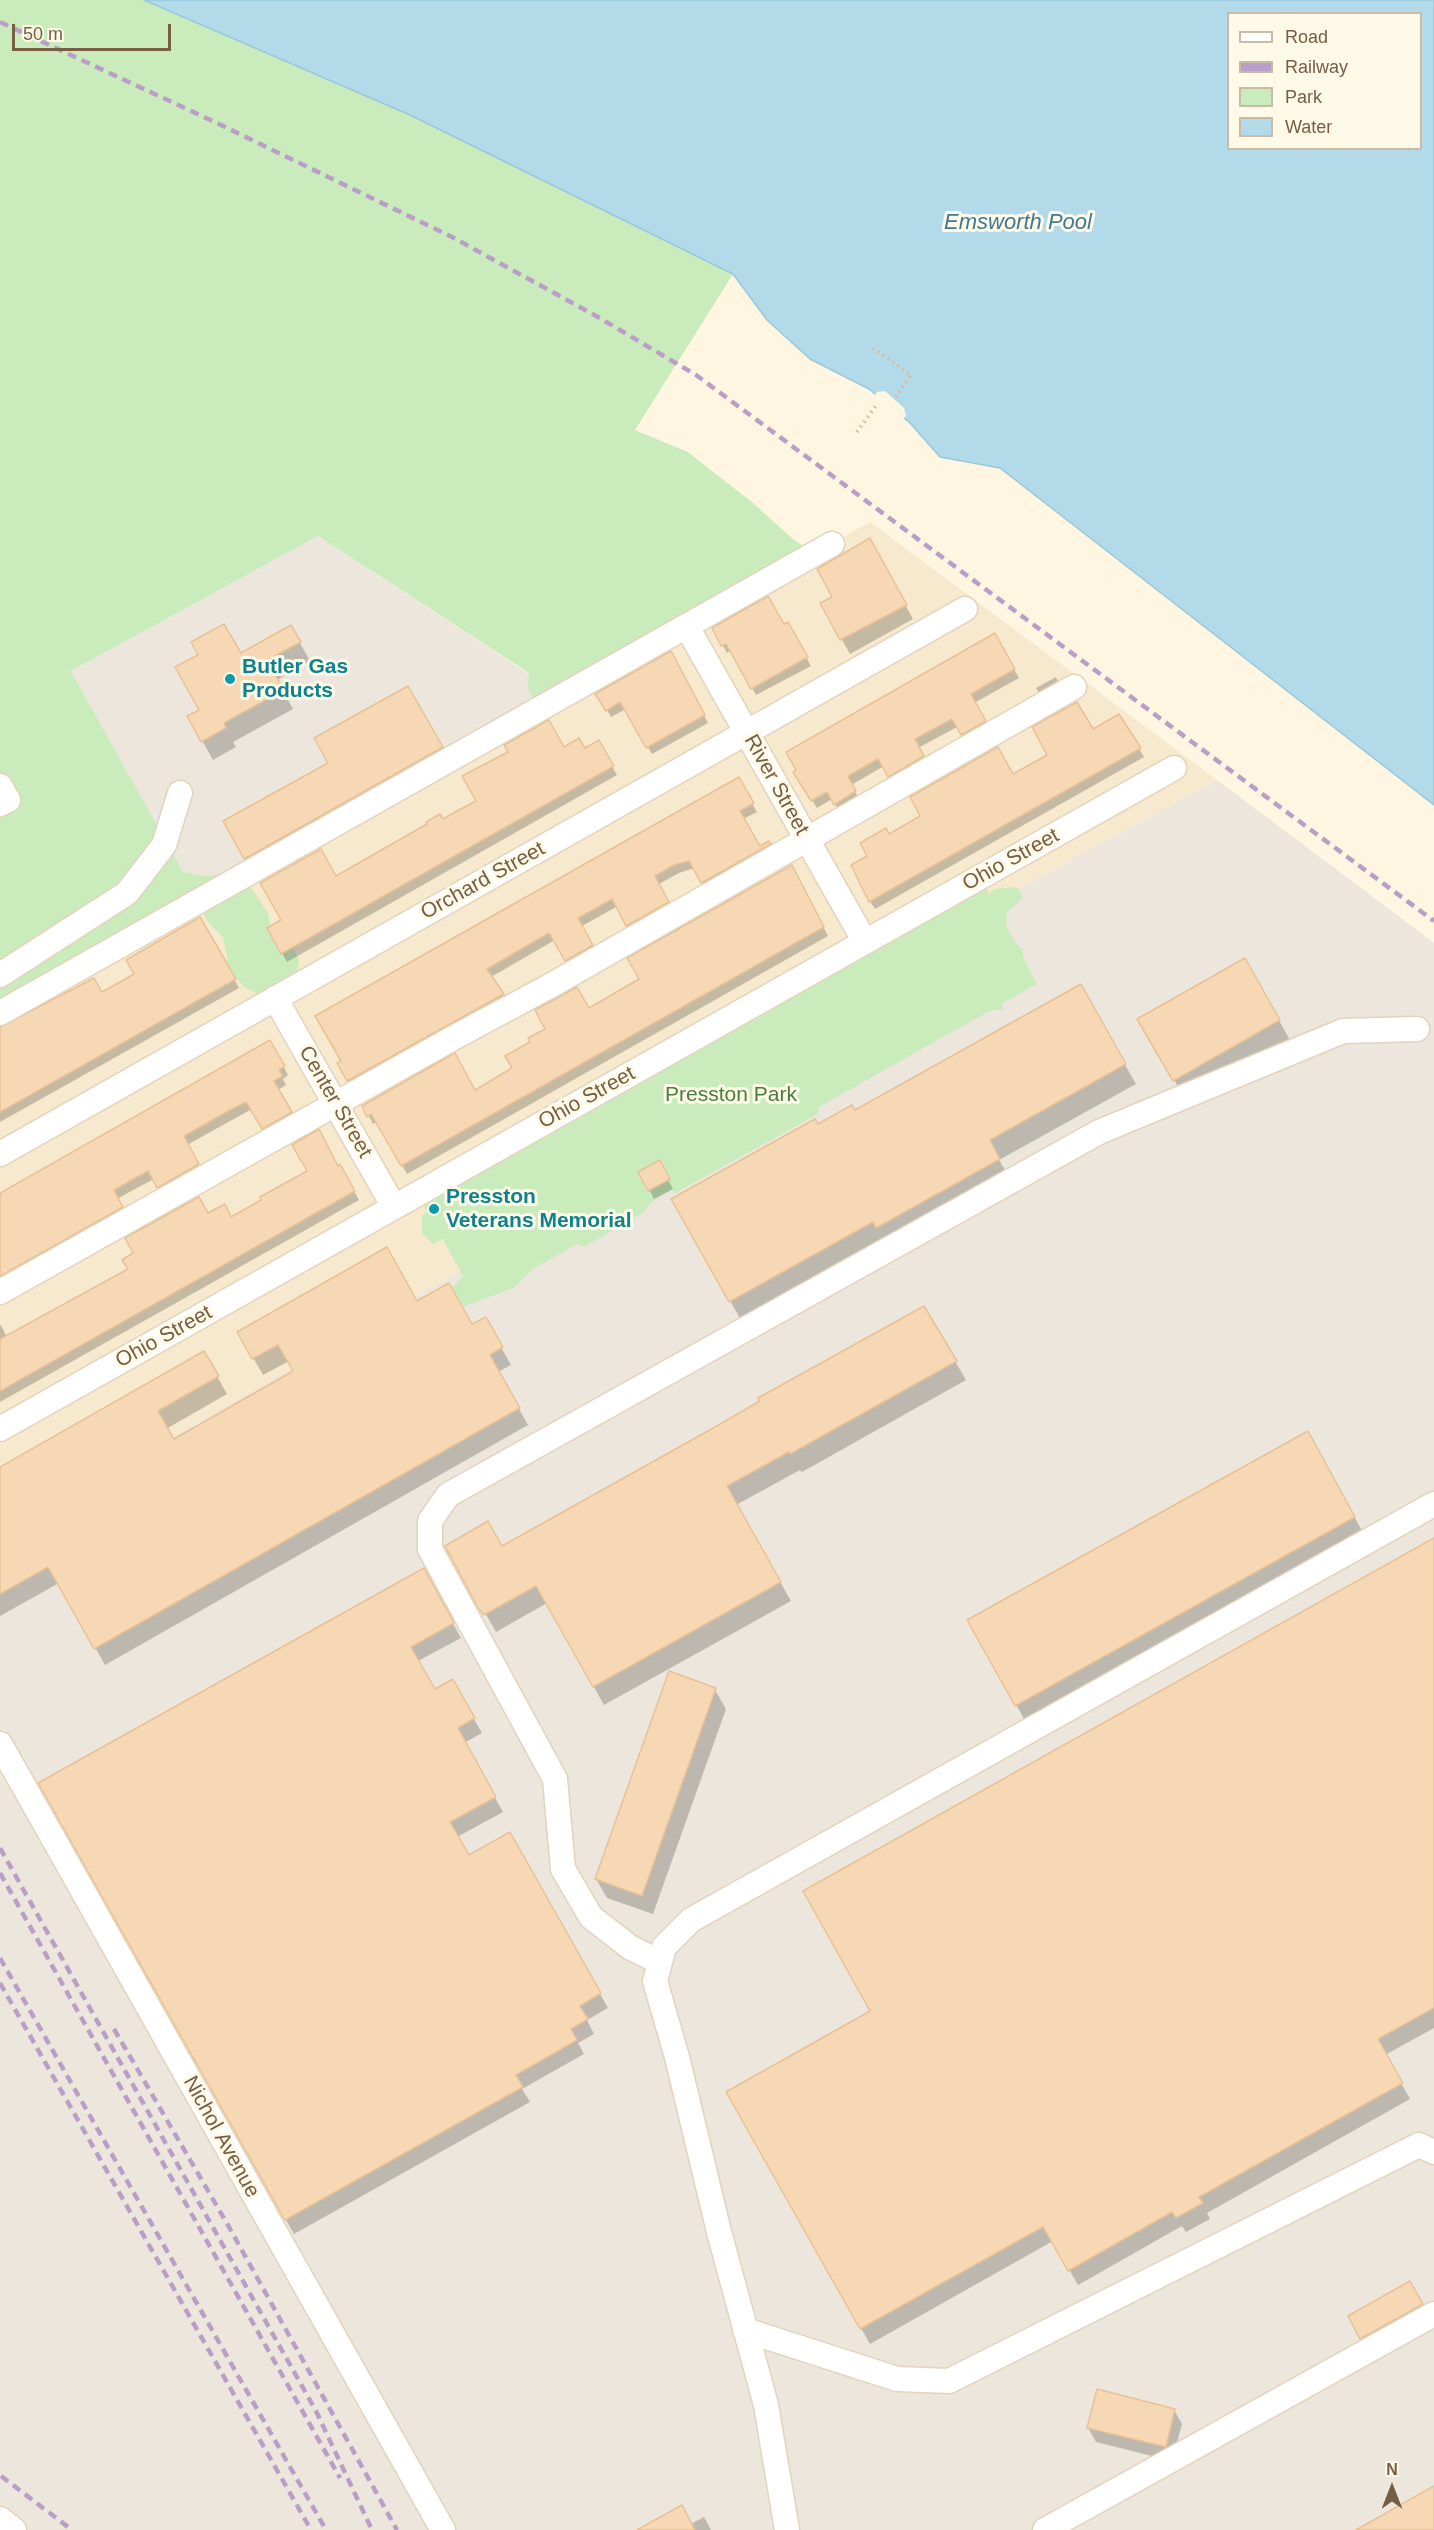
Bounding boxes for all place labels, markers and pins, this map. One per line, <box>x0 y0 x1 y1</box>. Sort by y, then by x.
place label: Butler Gas Products <box>242 654 348 704</box>
marker: Butler Gas Products <box>223 672 237 686</box>
place label: Presston Veterans Memorial <box>446 1184 632 1234</box>
marker: Presston Veterans Memorial <box>427 1202 441 1216</box>

